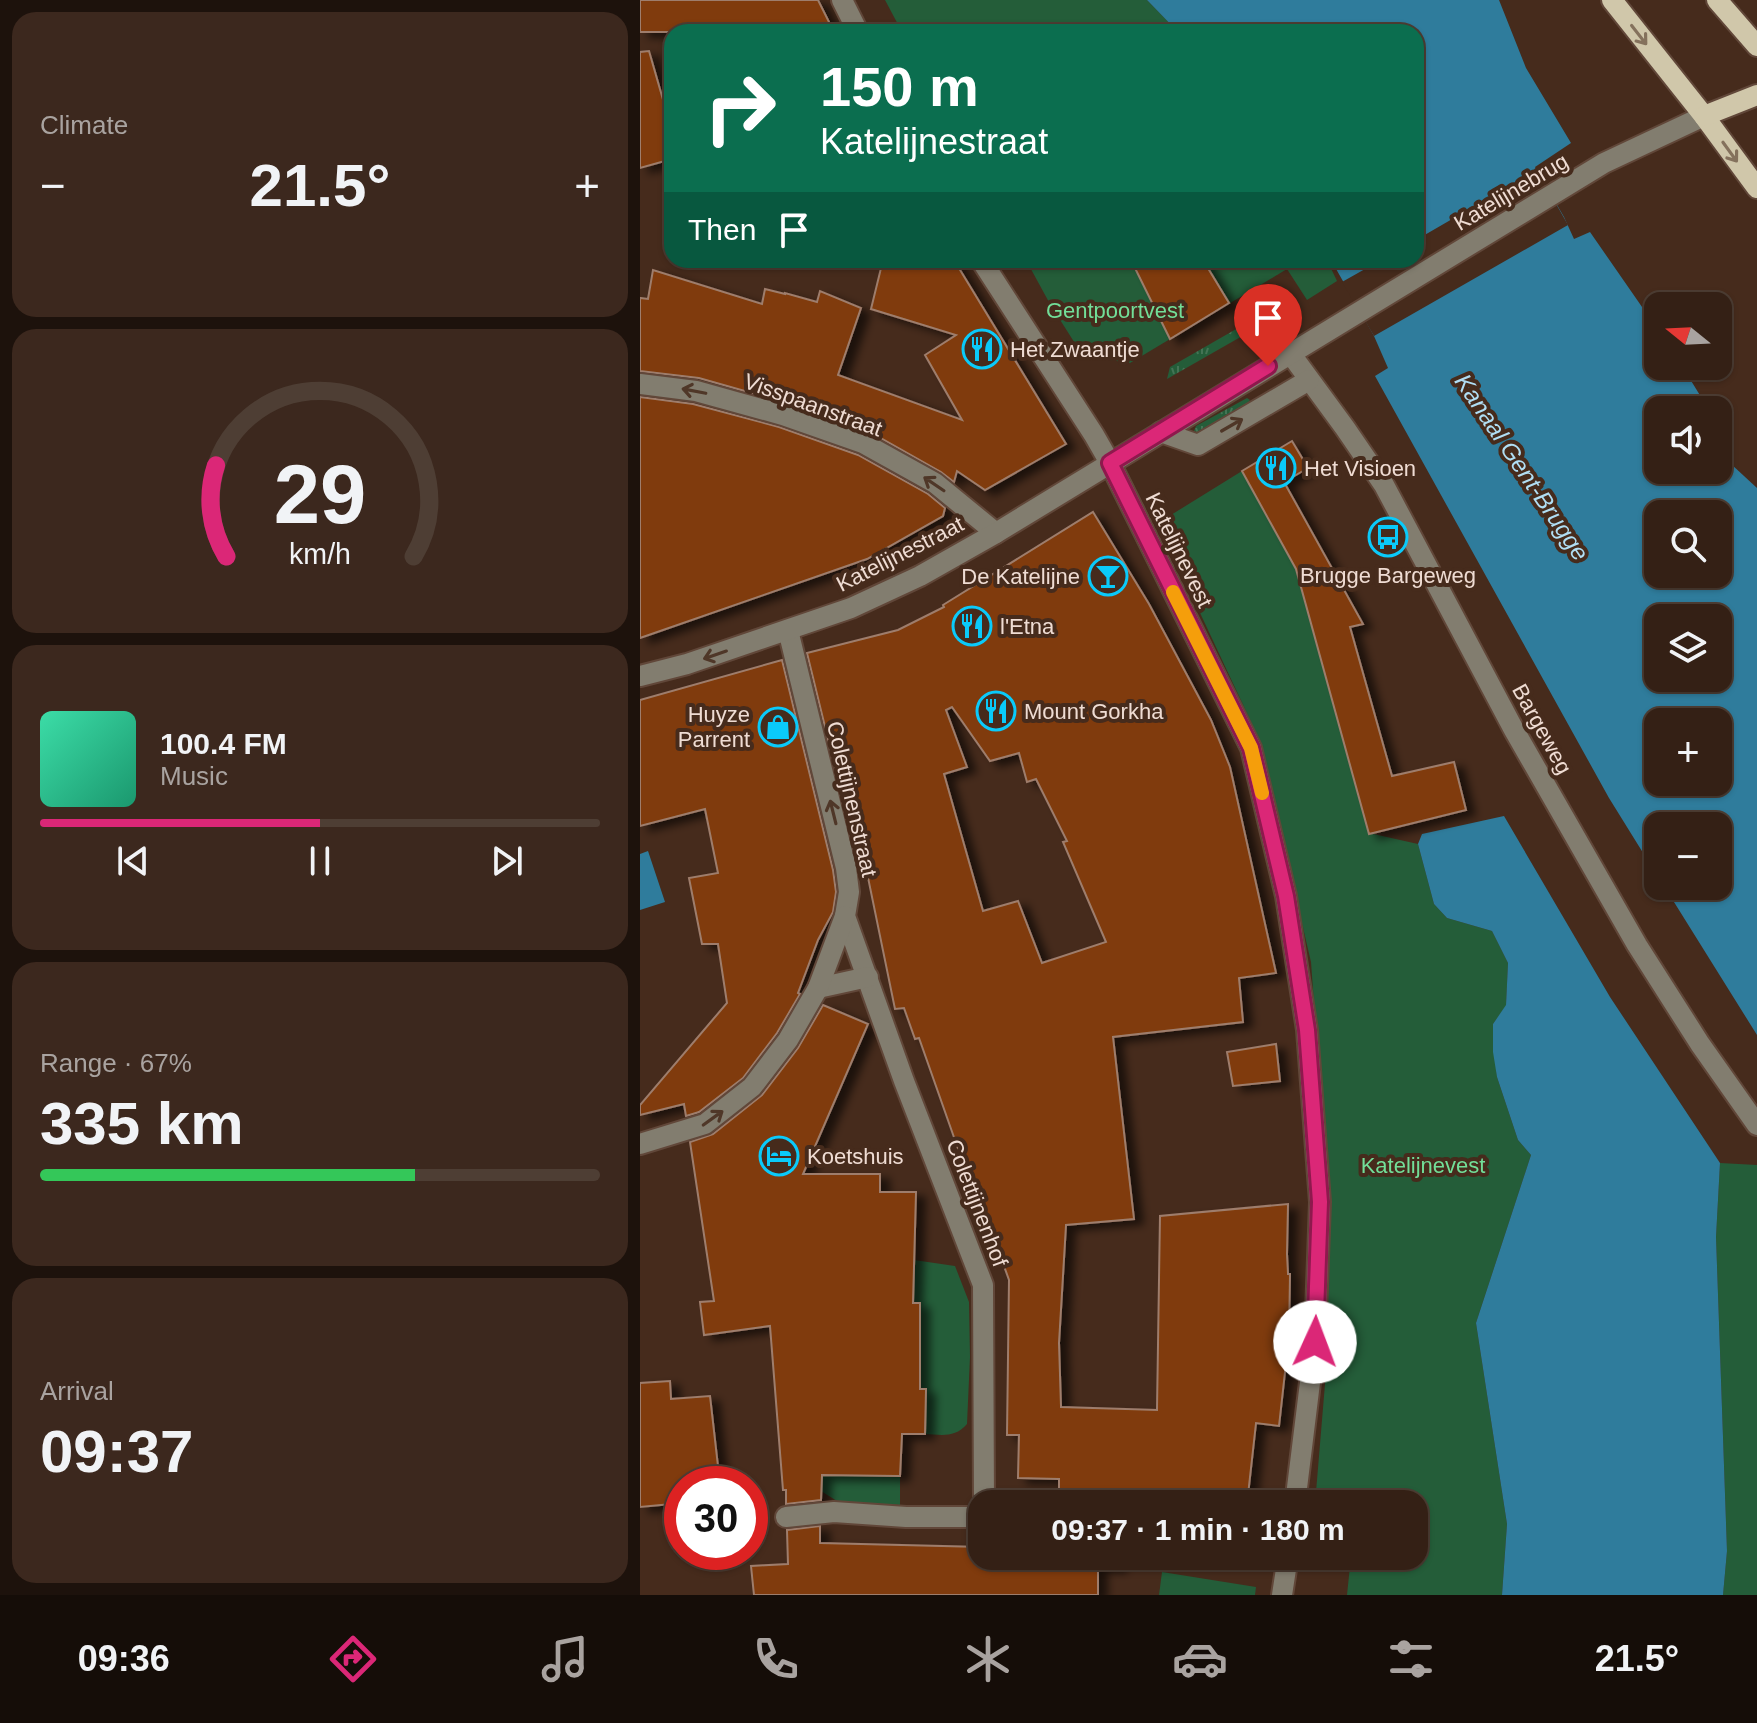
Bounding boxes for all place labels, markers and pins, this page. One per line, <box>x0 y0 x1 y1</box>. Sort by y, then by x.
pin <box>1234 284 1302 366</box>
restaurant icon: Het Zwaantje <box>961 328 1003 370</box>
place label: Het Zwaantje <box>1010 337 1140 362</box>
restaurant icon: Het Visioen <box>1255 447 1297 489</box>
place label: Het Visioen <box>1304 456 1416 481</box>
bus stop icon: Brugge Bargeweg <box>1367 516 1409 558</box>
bar icon: De Katelijne <box>1087 555 1129 597</box>
place label: Brugge Bargeweg <box>1300 563 1476 588</box>
place label: De Katelijne <box>961 564 1080 589</box>
restaurant icon: l'Etna <box>951 605 993 647</box>
place label: l'Etna <box>1000 614 1055 639</box>
restaurant icon: Mount Gorkha <box>975 690 1017 732</box>
place label: Mount Gorkha <box>1024 699 1164 724</box>
place label: Huyze Parrent <box>678 702 750 752</box>
shop icon: Huyze Parrent <box>757 706 799 748</box>
hotel icon: Koetshuis <box>758 1135 800 1177</box>
place label: Koetshuis <box>807 1144 904 1169</box>

